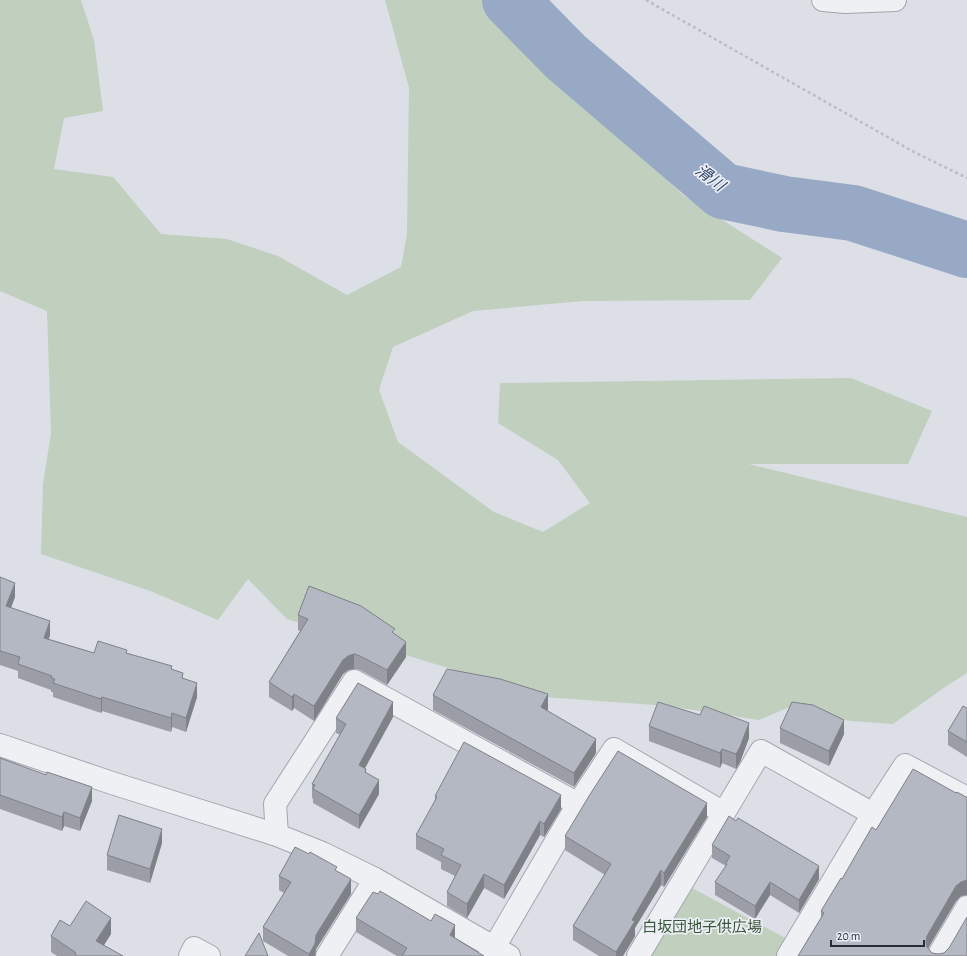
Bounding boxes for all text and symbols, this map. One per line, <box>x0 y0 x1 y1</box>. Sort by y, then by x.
water label: 滑川 <box>692 161 730 195</box>
park label: 白坂団地子供広場 <box>642 918 762 935</box>
scale bar <box>831 922 924 948</box>
text: 20 m <box>837 930 860 942</box>

